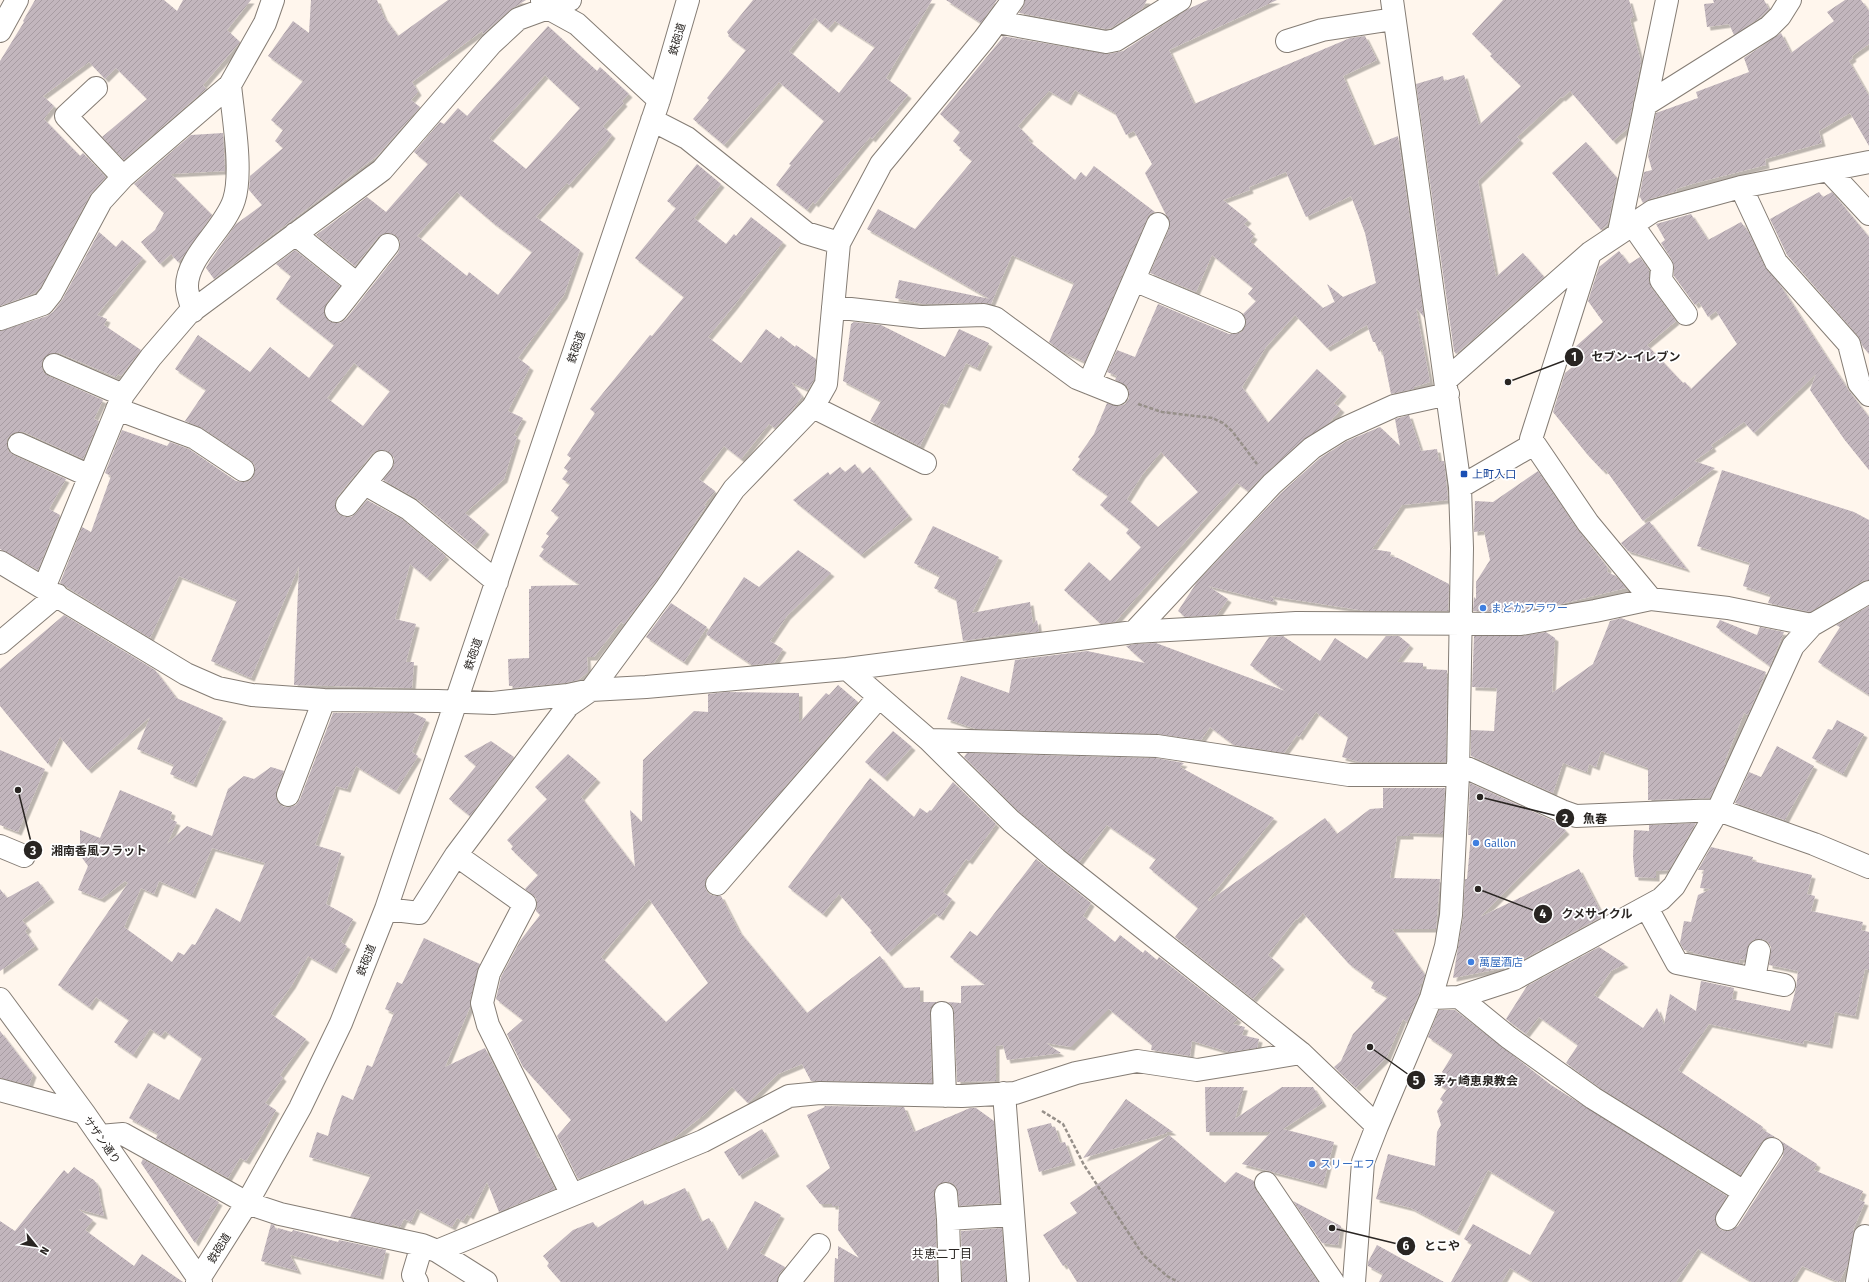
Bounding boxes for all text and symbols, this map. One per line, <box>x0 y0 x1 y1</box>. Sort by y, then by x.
street label: 鉄砲道 <box>667 21 688 57</box>
street label: 鉄砲道 <box>565 329 588 365</box>
callout: セブン-イレブン <box>1564 345 1689 369</box>
text: 1 <box>1571 350 1577 364</box>
text: セブン-イレブン <box>1592 350 1680 364</box>
place label: 上町入口 <box>1472 468 1516 481</box>
marker: 上町入口 <box>1459 469 1469 479</box>
place label: まどかフラワー <box>1491 602 1568 615</box>
marker: まどかフラワー <box>1478 603 1488 613</box>
street label: 鉄砲道 <box>462 636 485 672</box>
callout: 魚春 <box>1555 806 1615 830</box>
text: 2 <box>1562 812 1568 826</box>
text: 魚春 <box>1583 812 1608 826</box>
place label: Gallon <box>1484 837 1516 850</box>
callout: 湘南香風フラット <box>23 838 155 862</box>
marker: Gallon <box>1471 838 1481 848</box>
text: 3 <box>29 844 36 858</box>
text: 湘南香風フラット <box>51 844 147 858</box>
callout: クメサイクル <box>1533 902 1641 926</box>
text: 4 <box>1540 907 1547 921</box>
text: クメサイクル <box>1562 907 1632 921</box>
street label: 鉄砲道 <box>354 942 378 978</box>
place label: 萬屋酒店 <box>1479 956 1523 969</box>
marker: 萬屋酒店 <box>1466 957 1476 967</box>
callout: 茅ヶ崎恵泉教会 <box>1406 1068 1526 1092</box>
text: 5 <box>1413 1074 1420 1088</box>
text: 茅ヶ崎恵泉教会 <box>1434 1074 1518 1088</box>
street label: サザン通り <box>80 1114 123 1167</box>
place label: スリーエフ <box>1320 1158 1375 1171</box>
marker: スリーエフ <box>1307 1159 1317 1169</box>
north arrow <box>16 1226 56 1266</box>
street label: 鉄砲道 <box>205 1231 234 1266</box>
callout: とこや <box>1396 1234 1468 1258</box>
text: 6 <box>1403 1239 1410 1253</box>
text: とこや <box>1424 1239 1460 1253</box>
text: N <box>37 1244 52 1257</box>
district label: 共恵二丁目 <box>912 1247 972 1261</box>

